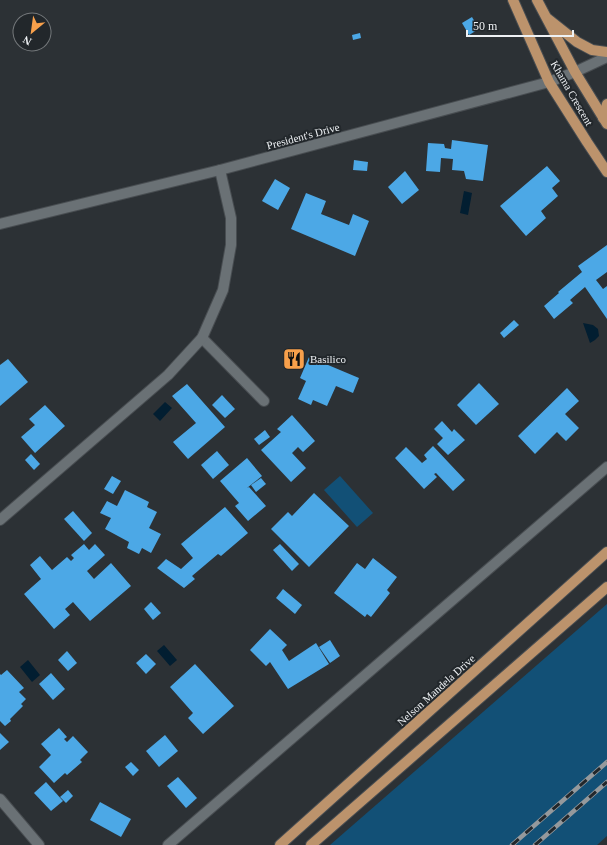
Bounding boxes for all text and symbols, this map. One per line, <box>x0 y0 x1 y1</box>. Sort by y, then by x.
north arrow <box>12 12 52 52</box>
scale bar <box>467 12 573 38</box>
text: 50 m <box>473 19 498 33</box>
text: N <box>21 34 34 48</box>
street label: Khama Crescent <box>549 58 595 128</box>
street label: President's Drive <box>265 120 341 152</box>
restaurant icon: Basilico <box>281 346 307 372</box>
place label: Basilico <box>310 353 347 365</box>
street label: Nelson Mandela Drive <box>395 652 477 728</box>

